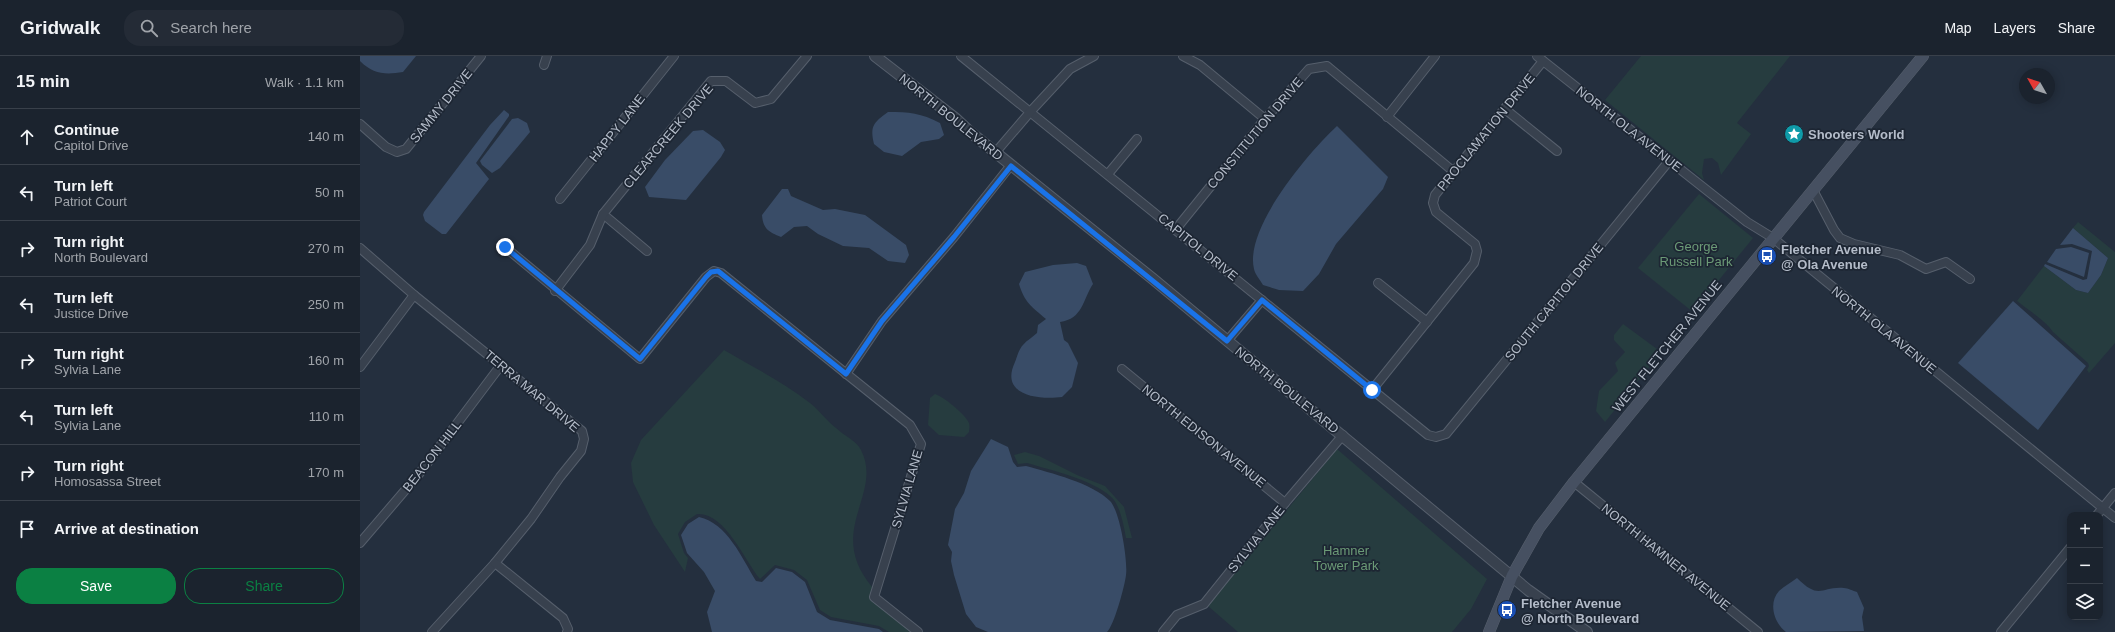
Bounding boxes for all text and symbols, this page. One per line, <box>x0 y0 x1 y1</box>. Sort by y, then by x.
search box <box>124 10 404 46</box>
text: Gridwalk <box>20 17 100 38</box>
icon: search <box>138 17 160 39</box>
text: Search here <box>170 19 252 36</box>
text: Map <box>1944 20 1972 36</box>
text: Layers <box>1994 20 2036 36</box>
text: Share <box>2058 20 2095 36</box>
street label: SAMMY DRIVE <box>407 66 476 146</box>
north arrow <box>2019 68 2055 104</box>
street label: PROCLAMATION DRIVE <box>1434 70 1538 194</box>
street label: NORTH BOULEVARD <box>896 71 1006 163</box>
text: 15 min <box>16 72 70 91</box>
street label: CONSTITUTION DRIVE <box>1204 74 1306 192</box>
text: Walk · 1.1 km <box>265 75 344 90</box>
street label: CLEARCREEK DRIVE <box>620 81 716 191</box>
street label: NORTH OLA AVENUE <box>1573 83 1685 175</box>
street label: HAPPY LANE <box>586 91 648 165</box>
text: Continue <box>54 121 119 138</box>
place icon: Shooters World <box>1783 123 1805 145</box>
icon: ahead <box>16 126 38 148</box>
place label: Shooters World <box>1808 127 1905 142</box>
text: 140 m <box>308 129 344 144</box>
text: Capitol Drive <box>54 138 128 153</box>
text: Turn left <box>54 177 113 194</box>
icon: left <box>16 182 38 204</box>
text: 50 m <box>315 185 344 200</box>
text: Patriot Court <box>54 194 127 209</box>
street label: CAPITOL DRIVE <box>1155 210 1241 284</box>
text: Turn right <box>54 233 124 250</box>
icon: right <box>16 238 38 260</box>
route end <box>496 238 514 256</box>
park label: George Russell Park <box>1660 239 1733 269</box>
street label: SOUTH CAPITOL DRIVE <box>1502 240 1606 364</box>
text: 270 m <box>308 241 344 256</box>
place label: Fletcher Avenue @ Ola Avenue <box>1781 242 1881 272</box>
bus stop icon: Fletcher Avenue @ Ola Avenue <box>1756 245 1778 267</box>
text: North Boulevard <box>54 250 148 265</box>
street label: WEST FLETCHER AVENUE <box>1609 277 1725 415</box>
street label: NORTH OLA AVENUE <box>1829 283 1940 377</box>
text: Turn left <box>54 289 113 306</box>
icon: left <box>16 294 38 316</box>
text: 250 m <box>308 297 344 312</box>
text: Justice Drive <box>54 306 128 321</box>
street label: NORTH BOULEVARD <box>1232 344 1342 436</box>
text: Turn right <box>54 345 124 362</box>
street label: TERRA MAR DRIVE <box>482 347 583 435</box>
icon: right <box>16 350 38 372</box>
text: 160 m <box>308 353 344 368</box>
text: Sylvia Lane <box>54 362 121 377</box>
street label: NORTH EDISON AVENUE <box>1139 381 1269 491</box>
route start <box>1363 381 1381 399</box>
text: Turn left <box>54 401 113 418</box>
icon: left <box>16 406 38 428</box>
text: 110 m <box>309 409 344 424</box>
text: Sylvia Lane <box>54 418 121 433</box>
street label: BEACON HILL <box>400 418 464 494</box>
street label: SYLVIA LANE <box>889 447 926 530</box>
text: Turn right <box>54 457 124 474</box>
icon: right <box>16 462 38 484</box>
text: 170 m <box>308 465 344 480</box>
text: Homosassa Street <box>54 474 161 489</box>
street label: NORTH HAMNER AVENUE <box>1599 500 1734 614</box>
street label: SYLVIA LANE <box>1225 502 1288 575</box>
map controls <box>2067 512 2103 620</box>
button: + <box>2067 512 2103 548</box>
icon: arrive <box>16 518 38 540</box>
text: Arrive at destination <box>54 520 199 537</box>
park label: Hamner Tower Park <box>1313 543 1379 573</box>
button: − <box>2067 548 2103 584</box>
button: Save <box>16 568 176 604</box>
button: Share <box>184 568 344 604</box>
button: layers <box>2067 584 2103 620</box>
place label: Fletcher Avenue @ North Boulevard <box>1521 596 1639 626</box>
bus stop icon: Fletcher Avenue @ North Boulevard <box>1496 599 1518 621</box>

